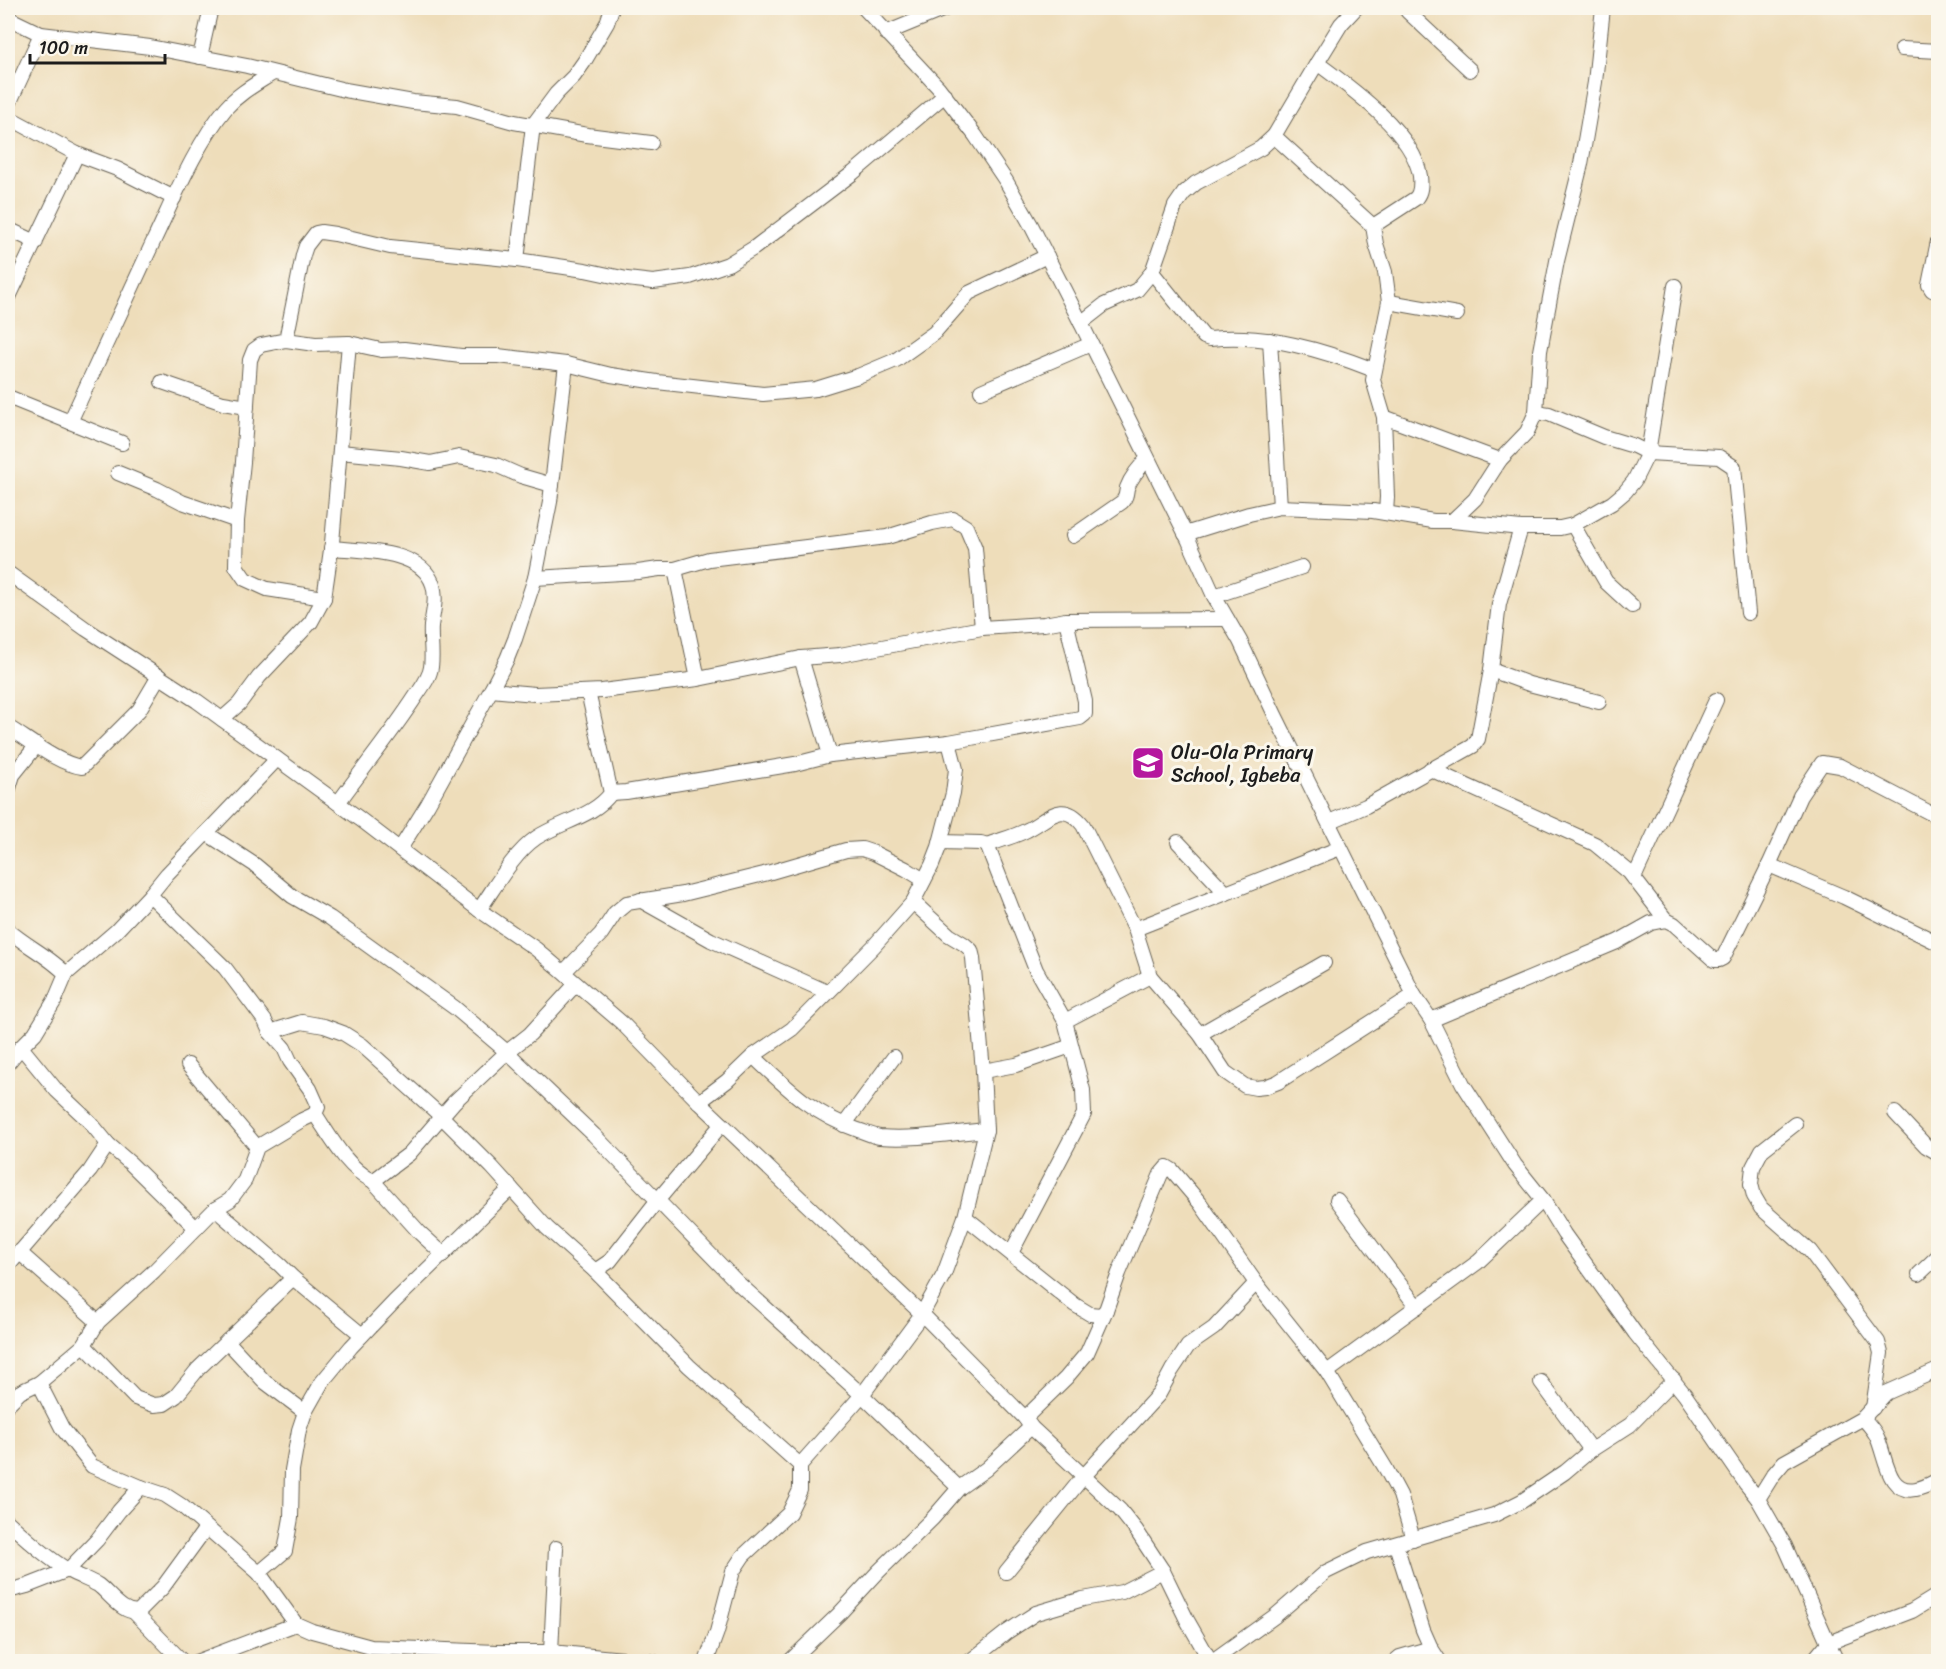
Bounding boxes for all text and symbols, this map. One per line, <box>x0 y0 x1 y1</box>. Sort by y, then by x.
scale bar <box>30 27 165 65</box>
text: 100 m <box>39 32 88 64</box>
place label: Olu-Ola Primary School, Igbeba <box>1171 735 1314 793</box>
school or university icon: Olu-Ola Primary School, Igbeba <box>1130 745 1166 781</box>

